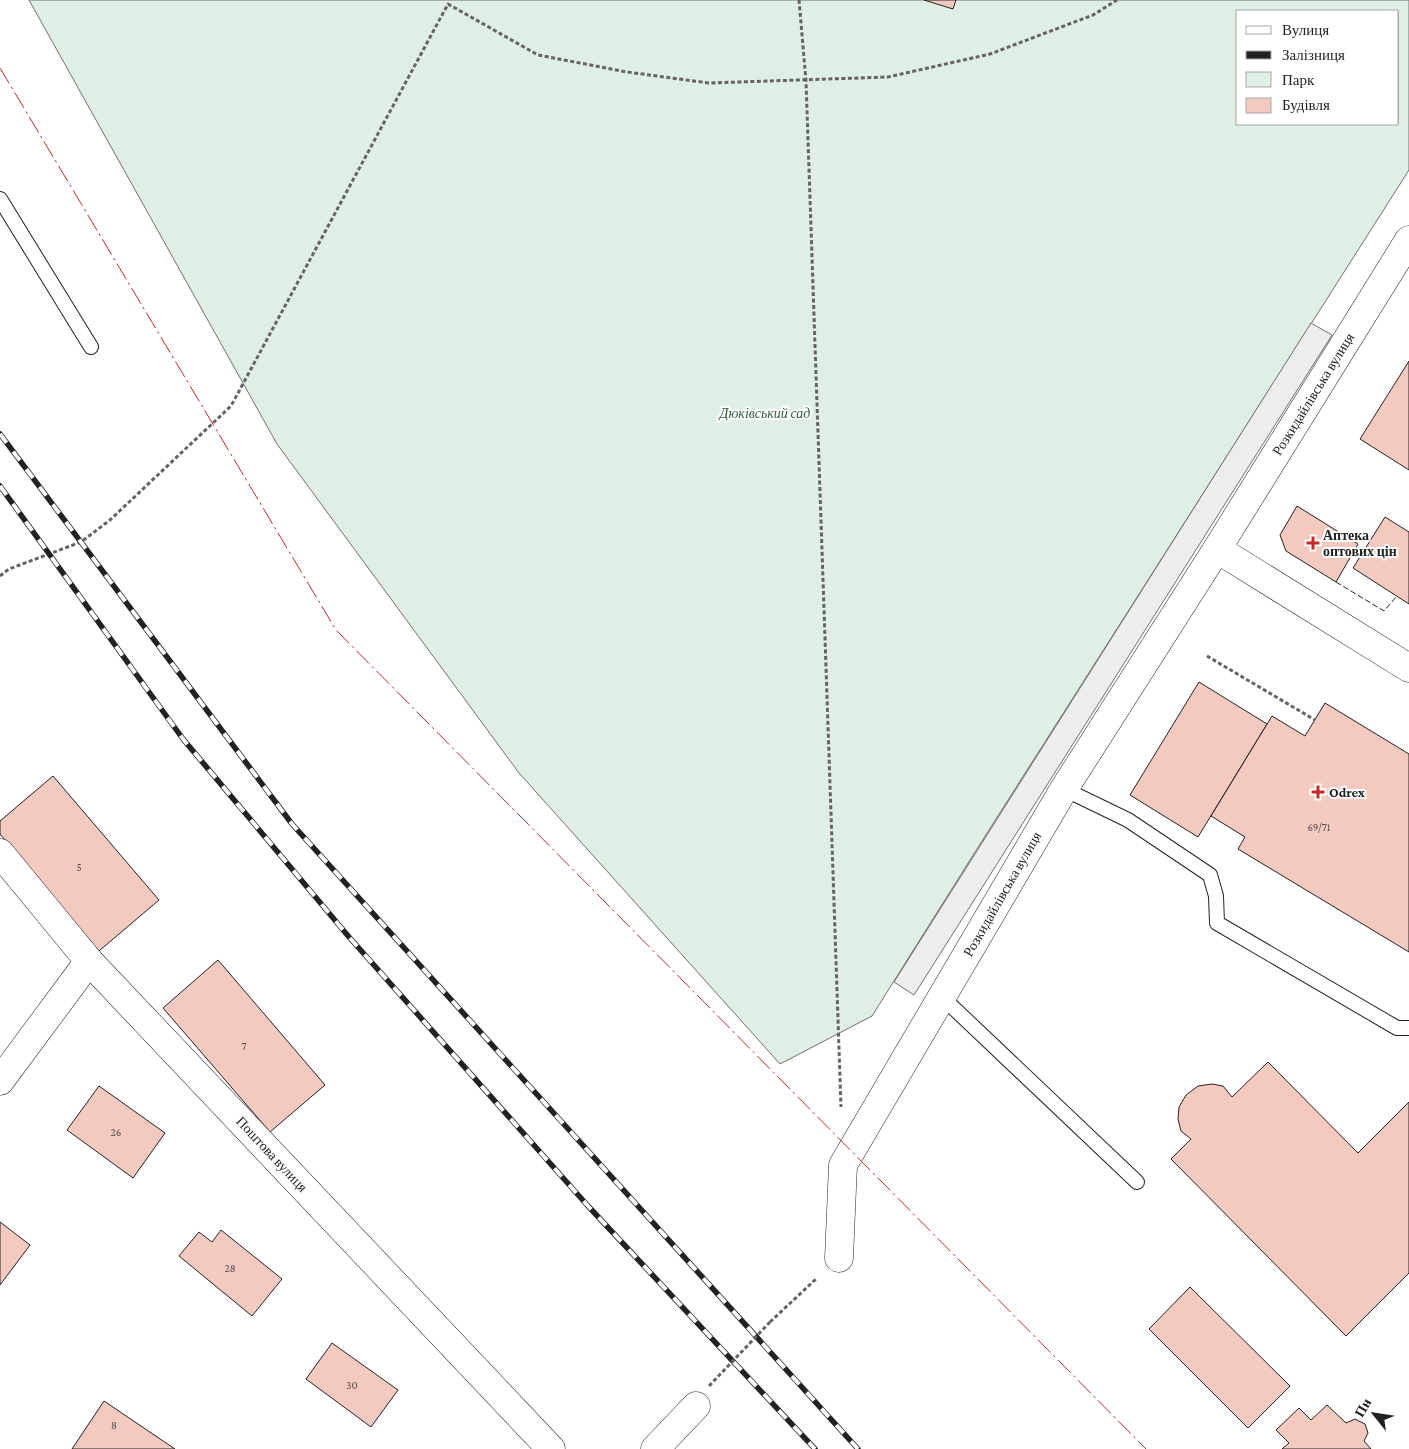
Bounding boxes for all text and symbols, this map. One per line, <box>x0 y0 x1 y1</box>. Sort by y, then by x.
legend <box>1236 10 1399 125</box>
text: Вулиця <box>1282 22 1329 38</box>
text: Залізниця <box>1282 47 1345 63</box>
text: Парк <box>1282 72 1315 88</box>
text: Будівля <box>1282 97 1330 113</box>
street label: Розкидайлівська вулиця <box>1269 329 1358 458</box>
park label: Дюківський сад <box>718 405 810 421</box>
place label: Аптека оптових цін <box>1323 527 1397 559</box>
marker: Аптека оптових цін <box>1307 537 1319 549</box>
place label: Odrex <box>1329 784 1366 800</box>
marker: Odrex <box>1311 785 1325 799</box>
house number: 69/71 <box>1307 821 1331 833</box>
street label: Розкидайлівська вулиця <box>960 828 1045 959</box>
house number: 5 <box>76 861 82 873</box>
house number: 7 <box>241 1040 247 1052</box>
street label: Поштова вулиця <box>233 1113 311 1195</box>
house number: 26 <box>111 1126 121 1138</box>
house number: 28 <box>224 1262 236 1274</box>
house number: 30 <box>346 1379 358 1391</box>
north arrow <box>1349 1389 1399 1439</box>
text: Пн <box>1351 1395 1374 1420</box>
house number: 8 <box>111 1419 117 1431</box>

